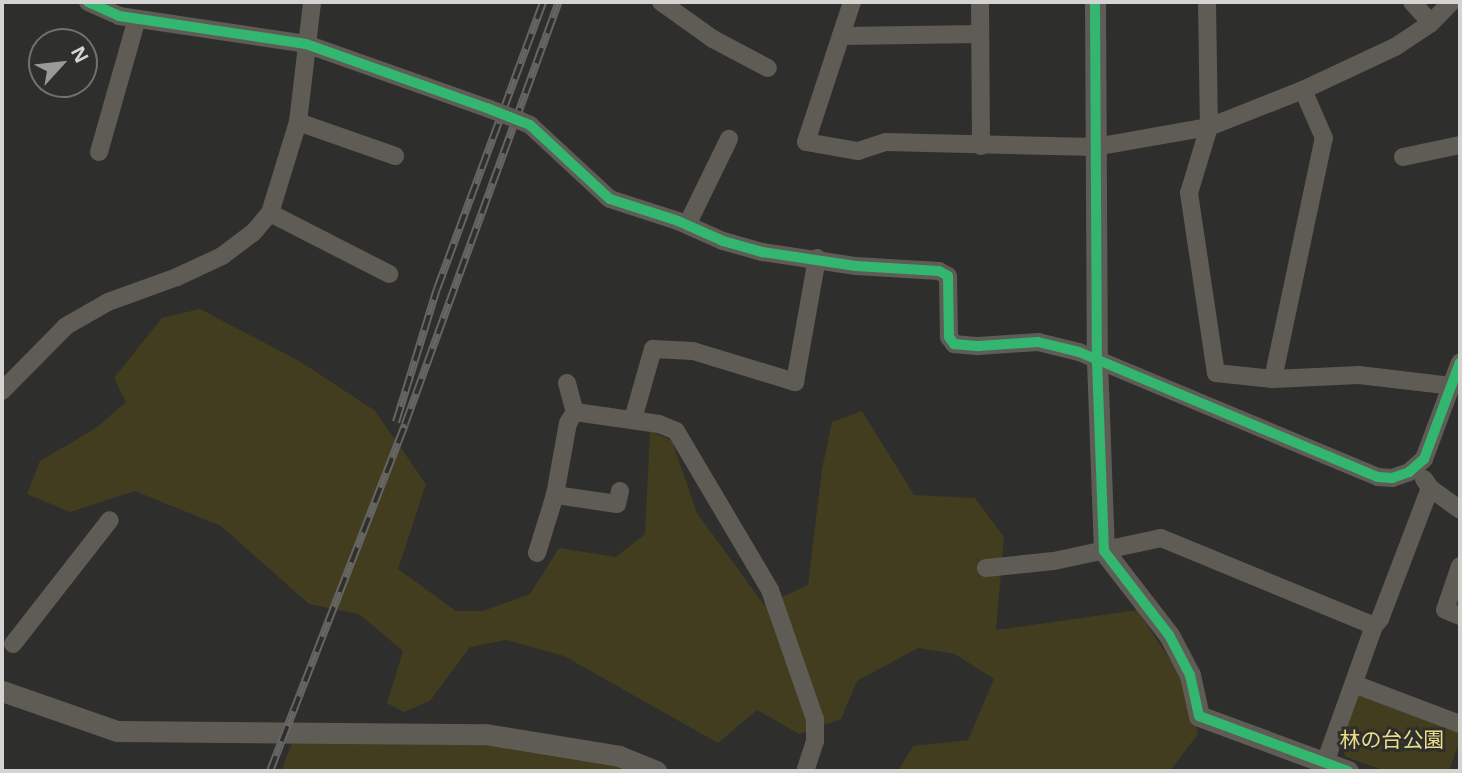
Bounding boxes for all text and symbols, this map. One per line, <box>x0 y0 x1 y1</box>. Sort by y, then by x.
north arrow <box>28 28 98 98</box>
text: N <box>65 42 95 67</box>
park label: 林の台公園 <box>1340 726 1444 752</box>

